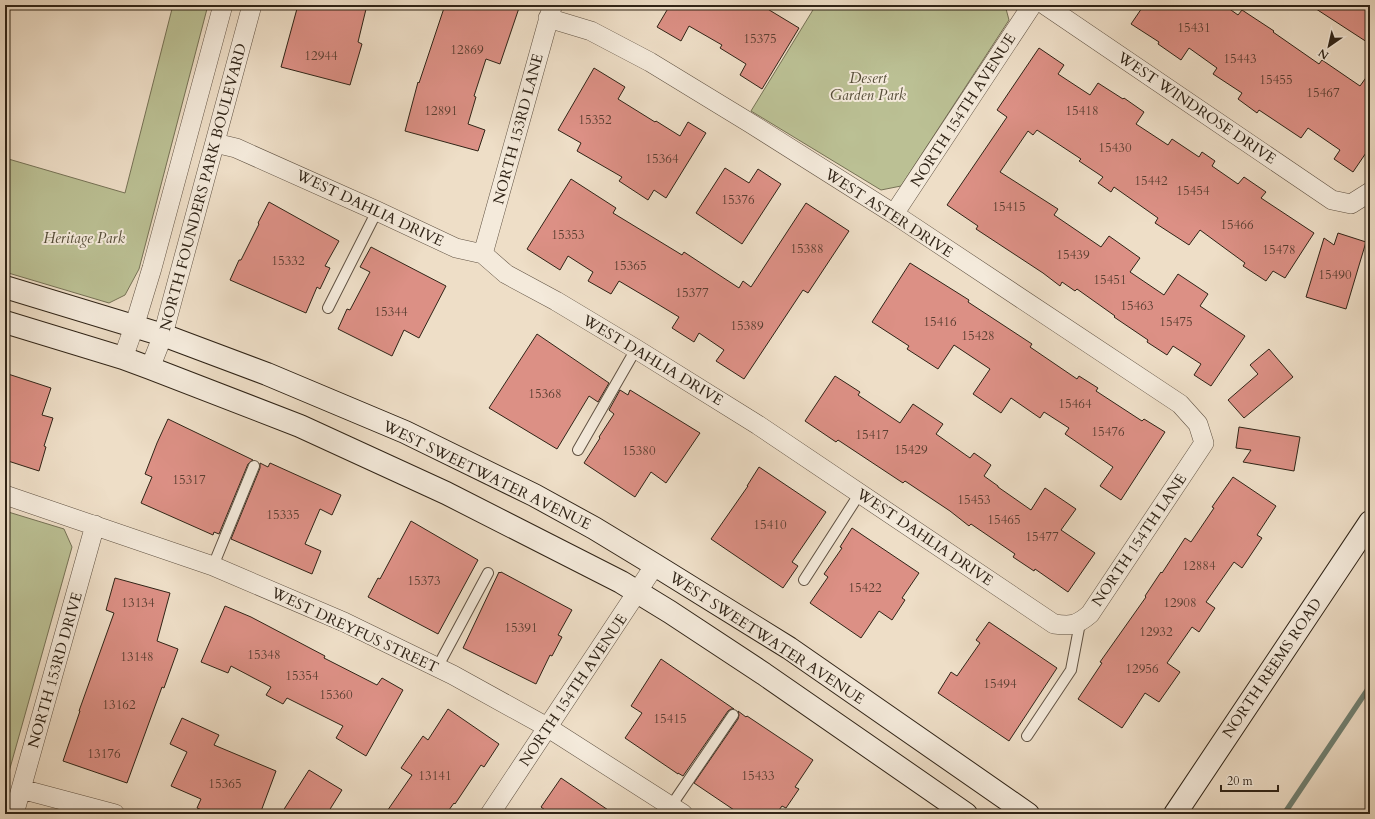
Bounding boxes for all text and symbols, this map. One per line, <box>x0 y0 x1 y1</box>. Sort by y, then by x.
house number: 15431 <box>1177 19 1211 37</box>
north arrow <box>1309 26 1349 66</box>
street label: NORTH 154TH AVENUE <box>906 29 1020 191</box>
house number: 15375 <box>743 30 777 48</box>
street label: NORTH FOUNDERS PARK BOULEVARD <box>155 41 251 333</box>
house number: 12869 <box>450 41 484 59</box>
text: N <box>1315 45 1332 63</box>
house number: 12944 <box>304 47 338 65</box>
street label: WEST WINDROSE DRIVE <box>1113 47 1280 169</box>
house number: 15443 <box>1223 50 1257 68</box>
street label: NORTH 153RD LANE <box>488 51 548 207</box>
park label: Desert Garden Park <box>830 68 907 105</box>
house number: 15455 <box>1259 71 1293 89</box>
house number: 15467 <box>1306 84 1340 102</box>
house number: 12891 <box>424 102 458 120</box>
house number: 15418 <box>1065 102 1099 120</box>
house number: 15352 <box>578 111 612 129</box>
house number: 15430 <box>1098 139 1132 157</box>
house number: 15364 <box>645 150 679 168</box>
street label: WEST ASTER DRIVE <box>820 163 957 262</box>
street label: WEST DAHLIA DRIVE <box>292 165 447 251</box>
house number: 15442 <box>1134 172 1168 190</box>
house number: 15454 <box>1176 182 1210 200</box>
house number: 15376 <box>721 191 755 209</box>
house number: 15415 <box>992 198 1026 216</box>
house number: 15466 <box>1220 216 1254 234</box>
house number: 15353 <box>551 226 585 244</box>
park label: Heritage Park <box>43 228 125 248</box>
house number: 15388 <box>790 240 824 258</box>
house number: 15478 <box>1262 241 1296 259</box>
house number: 15439 <box>1056 246 1090 264</box>
house number: 15332 <box>271 252 305 270</box>
house number: 15365 <box>613 257 647 275</box>
house number: 15490 <box>1318 266 1352 284</box>
house number: 15451 <box>1093 271 1127 289</box>
house number: 15377 <box>675 284 709 302</box>
house number: 15463 <box>1120 297 1154 315</box>
house number: 15344 <box>374 303 408 321</box>
street label: WEST DAHLIA DRIVE <box>578 310 727 410</box>
house number: 15416 <box>923 313 957 331</box>
house number: 15475 <box>1159 313 1193 331</box>
house number: 15389 <box>730 317 764 335</box>
house number: 15428 <box>961 327 995 345</box>
house number: 15368 <box>528 385 562 403</box>
house number: 15464 <box>1058 395 1092 413</box>
street label: WEST SWEETWATER AVENUE <box>379 415 594 534</box>
house number: 15476 <box>1091 423 1125 441</box>
house number: 15417 <box>855 426 889 444</box>
house number: 15429 <box>894 441 928 459</box>
house number: 15380 <box>622 442 656 460</box>
street label: NORTH 154TH LANE <box>1087 470 1191 610</box>
house number: 15317 <box>172 471 206 489</box>
street label: WEST DAHLIA DRIVE <box>852 483 997 590</box>
house number: 15453 <box>957 491 991 509</box>
house number: 15335 <box>266 506 300 524</box>
house number: 15465 <box>987 511 1021 529</box>
house number: 15410 <box>753 516 787 534</box>
house number: 15477 <box>1025 528 1059 546</box>
house number: 12884 <box>1182 557 1216 575</box>
street label: WEST SWEETWATER AVENUE <box>665 567 869 709</box>
house number: 15373 <box>407 572 441 590</box>
house number: 15422 <box>848 579 882 597</box>
street label: WEST DREYFUS STREET <box>267 582 442 678</box>
street label: NORTH 153RD DRIVE <box>23 590 87 750</box>
house number: 13134 <box>121 594 155 612</box>
house number: 12908 <box>1163 594 1197 612</box>
street label: NORTH REEMS ROAD <box>1218 594 1326 742</box>
street label: NORTH 154TH AVENUE <box>514 610 632 770</box>
house number: 15391 <box>504 619 538 637</box>
house number: 12932 <box>1139 623 1173 641</box>
house number: 15348 <box>247 646 281 664</box>
house number: 13148 <box>120 648 154 666</box>
house number: 12956 <box>1125 660 1159 678</box>
house number: 15354 <box>285 667 319 685</box>
house number: 15494 <box>983 675 1017 693</box>
house number: 15360 <box>319 686 353 704</box>
house number: 13162 <box>102 696 136 714</box>
house number: 15415 <box>653 710 687 728</box>
house number: 13176 <box>87 745 121 763</box>
house number: 13141 <box>418 767 452 785</box>
house number: 15433 <box>741 767 775 785</box>
scale bar <box>1221 767 1278 793</box>
text: 20 m <box>1227 773 1254 789</box>
house number: 15365 <box>208 775 242 793</box>

